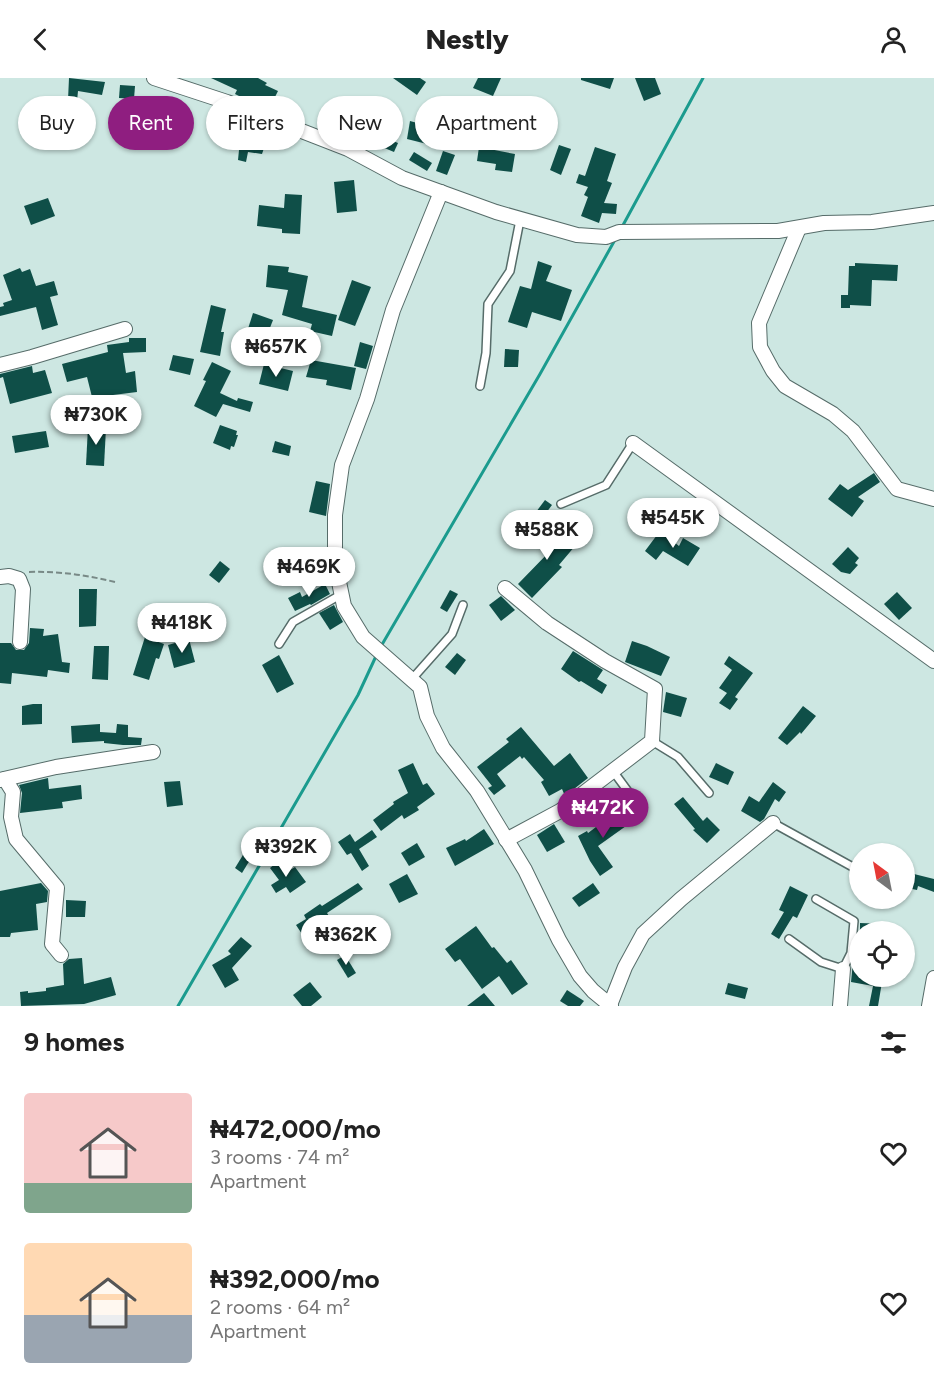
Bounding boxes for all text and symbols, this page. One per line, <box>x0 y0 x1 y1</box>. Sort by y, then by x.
icon: back <box>24 23 57 56</box>
text: Nestly <box>425 23 509 56</box>
icon: person <box>877 23 910 56</box>
chip: Buy <box>18 96 96 150</box>
chip: Rent <box>108 96 194 150</box>
chip: Filters <box>206 96 305 150</box>
chip: New <box>317 96 403 150</box>
chip: Apartment <box>415 96 558 150</box>
pin: ₦657K <box>234 327 318 378</box>
text: ₦657K <box>245 334 307 358</box>
pin: ₦730K <box>54 395 138 446</box>
text: ₦730K <box>65 402 127 426</box>
pin: ₦545K <box>631 498 715 549</box>
text: ₦545K <box>641 505 705 529</box>
pin: ₦588K <box>505 510 589 561</box>
text: ₦588K <box>515 517 579 541</box>
pin: ₦469K <box>267 547 351 598</box>
text: ₦469K <box>277 554 341 578</box>
pin: ₦418K <box>140 603 224 654</box>
text: ₦418K <box>151 610 213 634</box>
pin: ₦472K <box>561 788 645 839</box>
text: ₦472K <box>571 795 635 819</box>
pin: ₦392K <box>244 827 328 878</box>
text: ₦392K <box>255 834 317 858</box>
north arrow <box>849 843 915 909</box>
map controls <box>849 843 915 987</box>
pin: ₦362K <box>304 915 388 966</box>
button: locate <box>849 921 915 987</box>
text: ₦362K <box>315 922 377 946</box>
text: 9 homes <box>24 1026 124 1058</box>
icon: filters <box>877 1026 910 1059</box>
text: ₦472,000/mo <box>210 1113 381 1145</box>
icon: home <box>72 1117 144 1189</box>
icon: heart <box>877 1137 910 1170</box>
text: 3 rooms · 74 m² <box>210 1145 349 1169</box>
text: Apartment <box>210 1169 307 1193</box>
text: ₦392,000/mo <box>210 1263 380 1295</box>
icon: home <box>72 1267 144 1339</box>
icon: heart <box>877 1287 910 1320</box>
text: 2 rooms · 64 m² <box>210 1295 350 1319</box>
text: Apartment <box>210 1319 307 1343</box>

